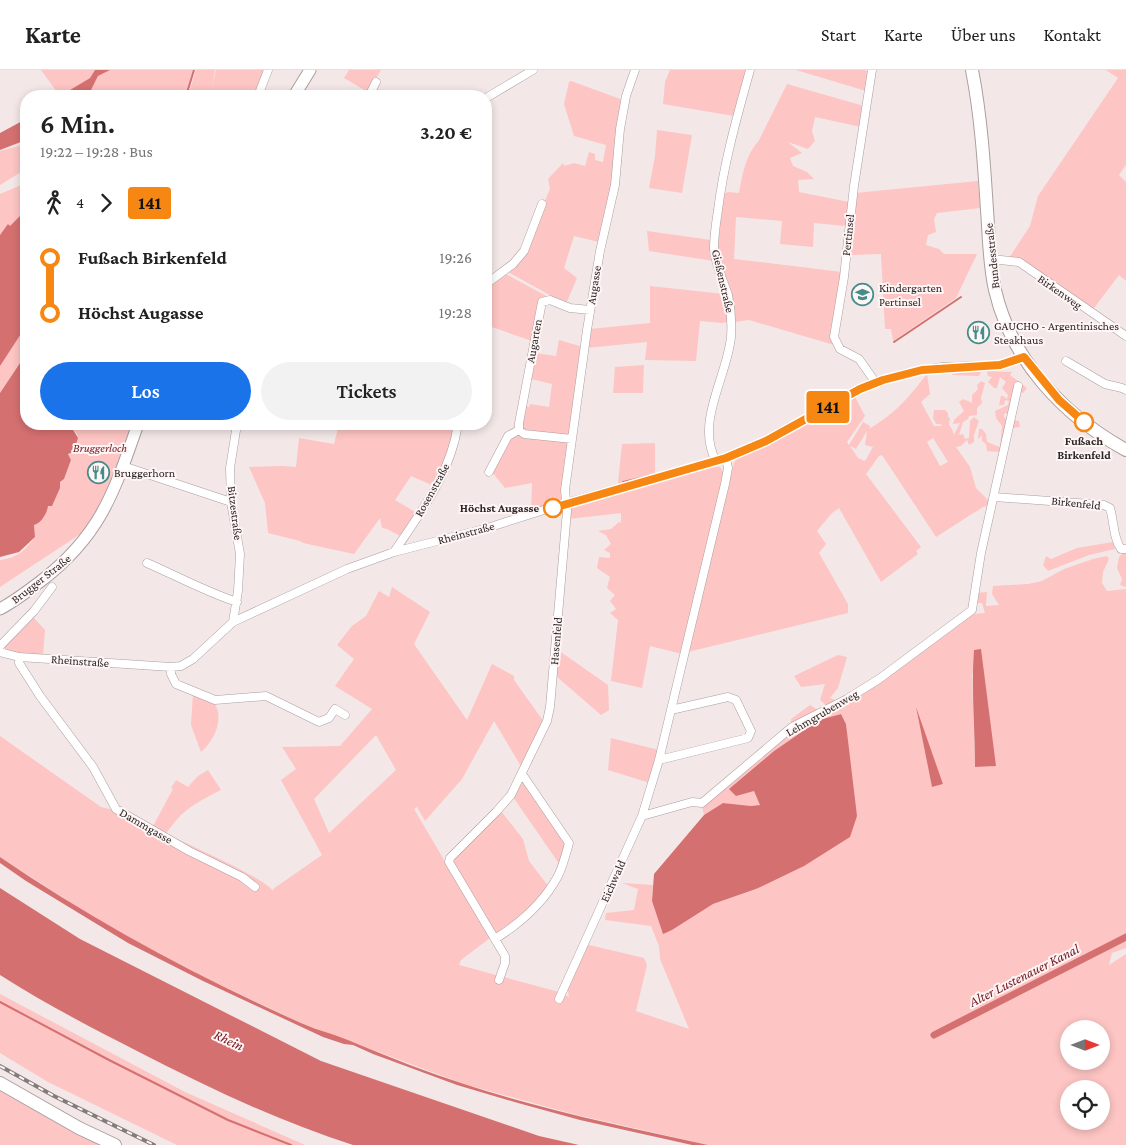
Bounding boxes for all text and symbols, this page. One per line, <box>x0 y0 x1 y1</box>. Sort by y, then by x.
text: Karte <box>25 21 81 48</box>
text: Start <box>821 25 856 45</box>
text: Karte <box>884 25 923 45</box>
text: Über uns <box>951 25 1016 45</box>
text: Kontakt <box>1044 25 1101 45</box>
text: 6 Min. <box>40 108 115 139</box>
text: 3.20 € <box>420 122 472 143</box>
text: 19:22 – 19:28 · Bus <box>40 143 153 160</box>
icon: walk <box>40 189 68 217</box>
icon: forward <box>92 189 120 217</box>
text: 141 <box>138 193 161 213</box>
text: 4 <box>76 194 84 211</box>
street label: Pertinsel <box>839 213 857 257</box>
street label: Bundesstraße <box>982 222 1002 290</box>
text: Fußach Birkenfeld <box>78 247 227 268</box>
street label: Gießenstraße <box>709 248 737 314</box>
text: 19:26 <box>439 249 472 266</box>
street label: Augasse <box>584 265 604 305</box>
street label: Birkenweg <box>1035 272 1085 312</box>
place label: Kindergarten Pertinsel <box>879 281 943 309</box>
school or university icon: Kindergarten Pertinsel <box>851 283 875 307</box>
text: Höchst Augasse <box>78 302 203 323</box>
text: 19:28 <box>439 304 472 321</box>
street label: Augarten <box>523 317 545 364</box>
place label: GAUCHO - Argentinisches Steakhaus <box>994 319 1119 347</box>
restaurant icon: GAUCHO - Argentinisches Steakhaus <box>966 321 990 345</box>
button: Los <box>40 362 251 420</box>
button: Tickets <box>261 362 472 420</box>
line badge: 141 <box>799 391 857 423</box>
text: 141 <box>816 397 840 417</box>
marker: Fußach Birkenfeld <box>1074 412 1094 432</box>
place label: Fußach Birkenfeld <box>1057 434 1111 462</box>
park label: Bruggerloch <box>73 441 127 455</box>
restaurant icon: Bruggerhorn <box>86 461 110 485</box>
street label: Rosenstraße <box>412 461 452 519</box>
place label: Bruggerhorn <box>114 466 176 480</box>
street label: Bitzestraße <box>225 485 245 541</box>
street label: Birkenfeld <box>1051 493 1102 513</box>
marker: Höchst Augasse <box>543 498 563 518</box>
place label: Höchst Augasse <box>460 501 539 515</box>
street label: Rheinstraße <box>436 519 496 547</box>
street label: Brugger Straße <box>8 551 74 607</box>
street label: Hasenfeld <box>547 616 565 666</box>
street label: Rheinstraße <box>50 652 110 670</box>
street label: Lehmgrubenweg <box>783 686 861 739</box>
street label: Dammgasse <box>117 805 175 847</box>
street label: Eichwald <box>598 857 629 904</box>
water label: Alter Lustenauer Kanal <box>966 940 1082 1010</box>
north arrow <box>1060 1020 1110 1070</box>
map controls <box>1060 1020 1110 1130</box>
water label: Rhein <box>212 1026 246 1054</box>
button: locate <box>1060 1080 1110 1130</box>

